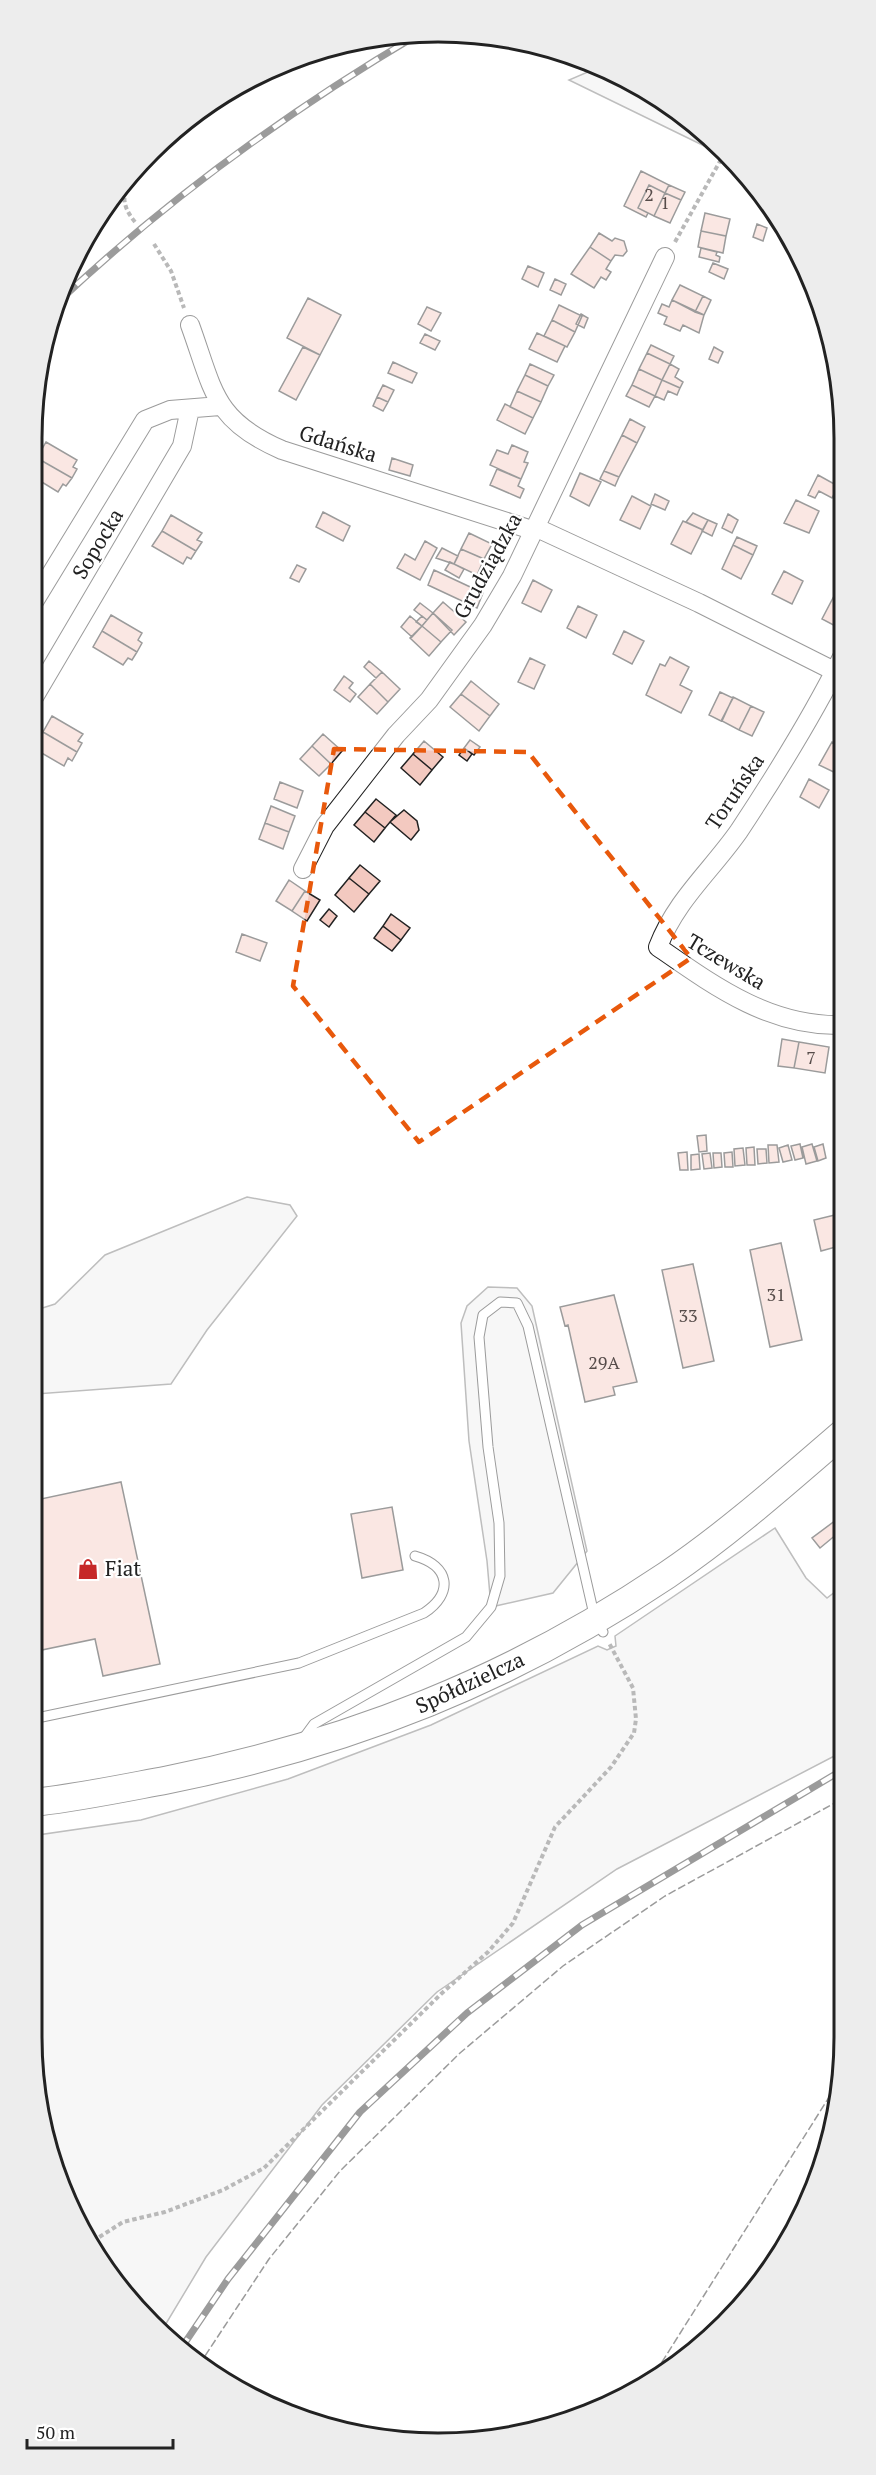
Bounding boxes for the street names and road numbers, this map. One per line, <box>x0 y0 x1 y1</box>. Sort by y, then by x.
street label: Gdańska <box>296 418 381 468</box>
street label: Sopocka <box>65 503 129 584</box>
street label: Grudziądzka <box>447 507 528 623</box>
street label: Toruńska <box>698 747 770 835</box>
street label: Tczewska <box>682 927 772 996</box>
street label: Spółdzielcza <box>411 1645 529 1719</box>

